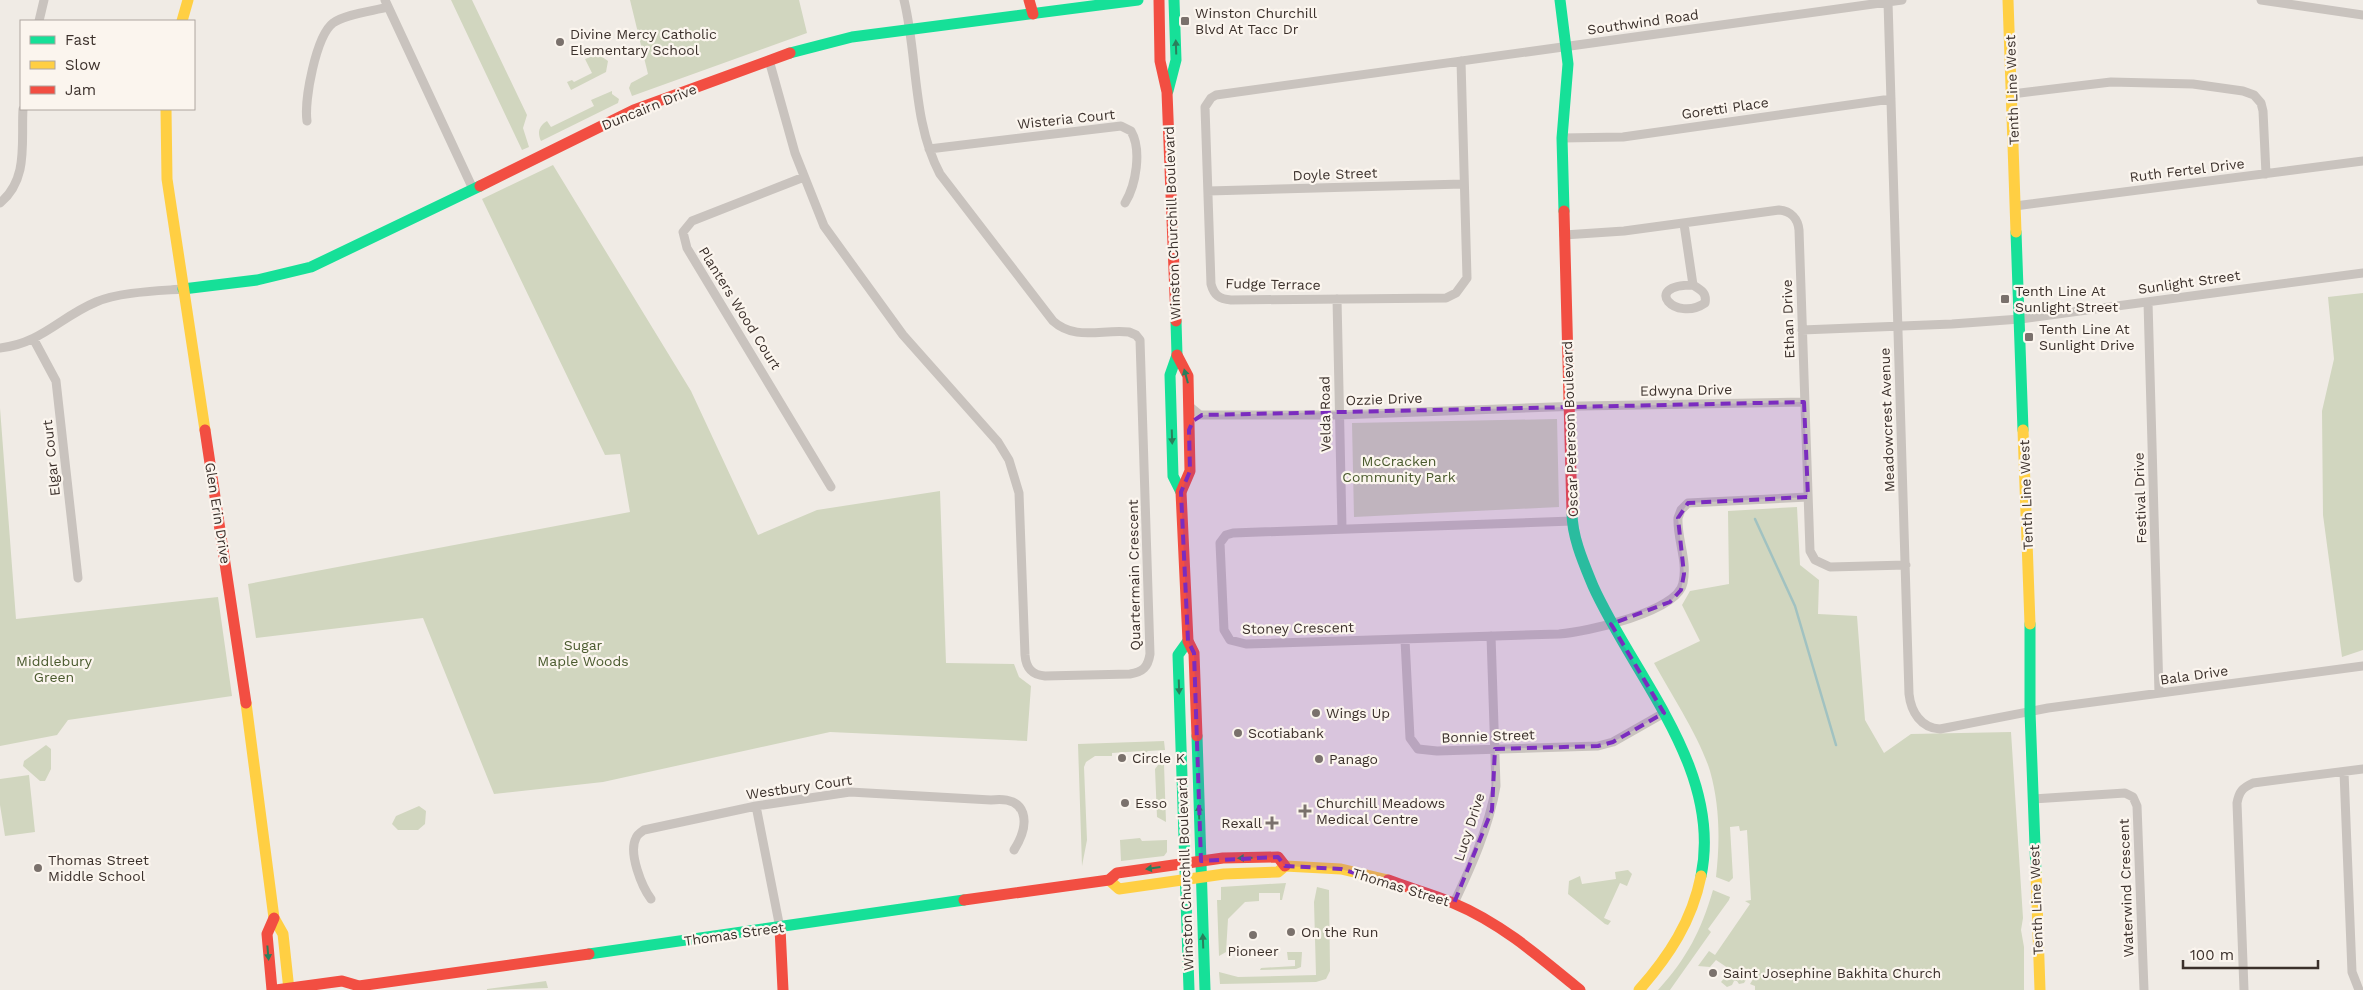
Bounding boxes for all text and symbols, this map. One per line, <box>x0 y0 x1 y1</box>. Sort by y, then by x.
place label: Winston Churchill Blvd At Tacc Dr <box>1195 5 1318 37</box>
street label: Southwind Road <box>1586 6 1700 38</box>
marker: Winston Churchill Blvd At Tacc Dr <box>1179 15 1191 27</box>
legend <box>20 20 195 110</box>
place label: Divine Mercy Catholic Elementary School <box>570 26 717 58</box>
text: Fast <box>65 31 97 49</box>
street label: Tenth Line West <box>2002 34 2022 145</box>
marker: Divine Mercy Catholic Elementary School <box>554 36 566 48</box>
one-way arrow <box>1171 39 1179 55</box>
text: Slow <box>65 56 101 74</box>
text: Jam <box>65 81 96 99</box>
street label: Duncairn Drive <box>599 81 699 133</box>
street label: Goretti Place <box>1680 94 1770 122</box>
street label: Wisteria Court <box>1016 106 1116 132</box>
street label: Winston Churchill Boulevard <box>1161 126 1183 320</box>
street label: Ruth Fertel Drive <box>2129 155 2245 185</box>
street label: Doyle Street <box>1292 165 1378 183</box>
street label: Planters Wood Court <box>696 244 784 372</box>
street label: Sunlight Street <box>2137 267 2241 297</box>
street label: Fudge Terrace <box>1225 275 1321 293</box>
street label: Ethan Drive <box>1779 279 1797 359</box>
place label: Tenth Line At Sunlight Street <box>2015 283 2118 315</box>
marker: Tenth Line At Sunlight Street <box>1999 293 2011 305</box>
place label: Tenth Line At Sunlight Drive <box>2039 321 2135 353</box>
marker: Tenth Line At Sunlight Drive <box>2023 331 2035 343</box>
street label: Oscar Peterson Boulevard <box>1559 341 1581 517</box>
street label: Meadowcrest Avenue <box>1876 347 1898 493</box>
one-way arrow <box>1182 368 1190 383</box>
street label: Velda Road <box>1316 376 1334 452</box>
street label: Edwyna Drive <box>1640 381 1732 399</box>
street label: Ozzie Drive <box>1345 390 1423 408</box>
street label: Elgar Court <box>39 419 63 497</box>
one-way arrow <box>1168 429 1176 445</box>
street label: Tenth Line West <box>2016 439 2036 550</box>
street label: Festival Drive <box>2130 452 2150 544</box>
park label: McCracken Community Park <box>1342 453 1456 485</box>
street label: Glen Erin Drive <box>202 461 234 565</box>
street label: Quartermain Crescent <box>1125 499 1143 651</box>
street label: Stoney Crescent <box>1242 619 1354 637</box>
park label: Sugar Maple Woods <box>537 637 629 669</box>
park label: Middlebury Green <box>16 653 93 685</box>
street label: Bala Drive <box>2159 662 2229 688</box>
one-way arrow <box>1176 679 1184 695</box>
place label: Wings Up <box>1326 705 1390 721</box>
marker: Wings Up <box>1310 707 1322 719</box>
place label: Scotiabank <box>1248 725 1324 741</box>
street label: Bonnie Street <box>1441 726 1535 746</box>
marker: Scotiabank <box>1232 727 1244 739</box>
place label: Circle K <box>1132 750 1185 766</box>
place label: Panago <box>1329 751 1378 767</box>
marker: Circle K <box>1116 752 1128 764</box>
marker: Panago <box>1313 753 1325 765</box>
street label: Westbury Court <box>745 772 853 802</box>
street label: Winston Churchill Boulevard <box>1174 777 1196 971</box>
street label: Lucy Drive <box>1450 791 1488 863</box>
place label: Esso <box>1135 795 1167 811</box>
place label: Churchill Meadows Medical Centre <box>1316 795 1445 827</box>
marker: Esso <box>1119 797 1131 809</box>
one-way arrow <box>1195 804 1203 820</box>
marker: Churchill Meadows Medical Centre <box>1298 804 1312 818</box>
place label: Rexall <box>1221 815 1263 831</box>
marker: Rexall <box>1266 817 1278 829</box>
street label: Waterwind Crescent <box>2116 818 2136 958</box>
street label: Tenth Line West <box>2026 844 2046 955</box>
place label: Thomas Street Middle School <box>48 852 149 884</box>
one-way arrow <box>1237 854 1253 862</box>
marker: Thomas Street Middle School <box>32 862 44 874</box>
one-way arrow <box>1145 864 1161 872</box>
street label: Thomas Street <box>1350 865 1452 909</box>
street label: Thomas Street <box>683 919 785 949</box>
place label: On the Run <box>1301 924 1378 940</box>
marker: On the Run <box>1285 926 1297 938</box>
marker: Pioneer <box>1247 929 1259 941</box>
one-way arrow <box>1199 933 1207 949</box>
scale bar <box>2183 938 2318 970</box>
place label: Pioneer <box>1227 943 1279 959</box>
one-way arrow <box>265 945 273 961</box>
text: 100 m <box>2190 946 2234 964</box>
place label: Saint Josephine Bakhita Church <box>1723 965 1941 981</box>
marker: Saint Josephine Bakhita Church <box>1707 967 1719 979</box>

